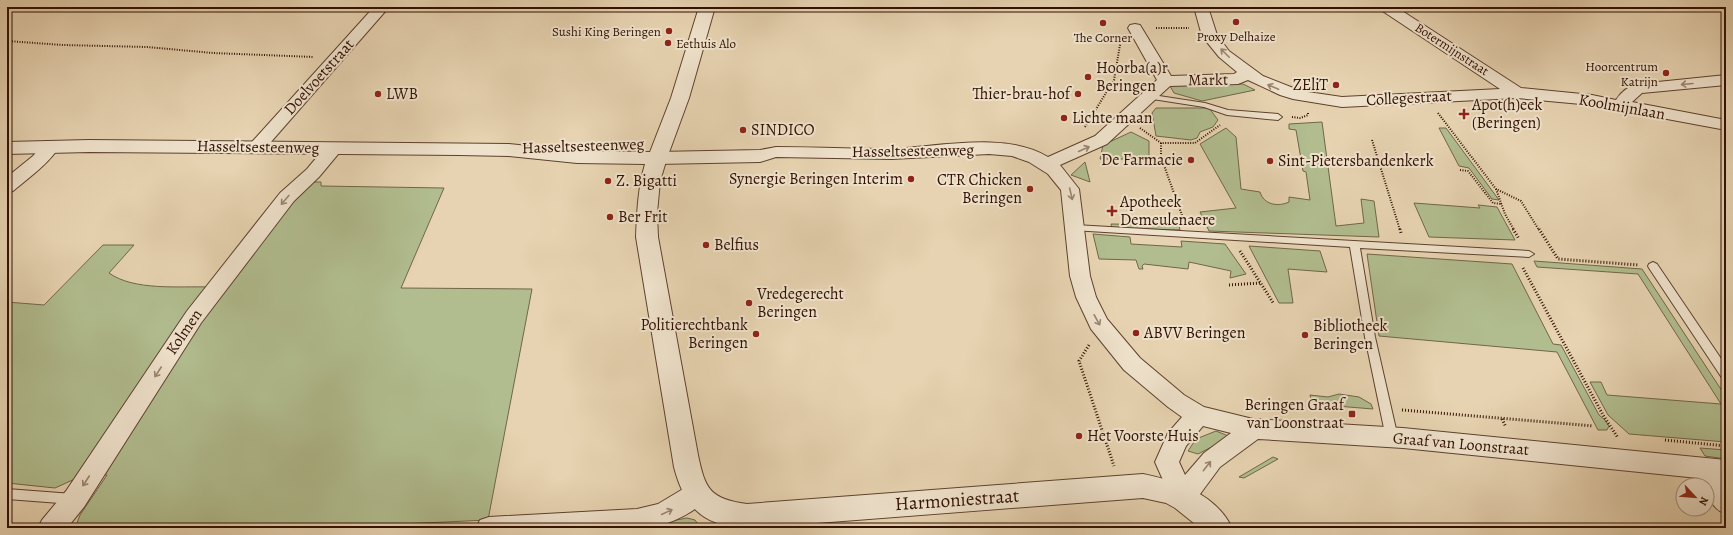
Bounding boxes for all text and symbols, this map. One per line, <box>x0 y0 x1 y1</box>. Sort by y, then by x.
marker: Proxy Delhaize <box>1231 17 1241 27</box>
marker: The Corner <box>1098 18 1108 28</box>
street label: Botermijnstraat <box>1412 19 1493 80</box>
place label: Sushi King Beringen <box>552 23 661 40</box>
marker: Sushi King Beringen <box>664 26 674 36</box>
place label: Proxy Delhaize <box>1196 28 1276 45</box>
place label: The Corner <box>1074 29 1132 46</box>
street label: Doelvoetstraat <box>279 34 359 120</box>
place label: Eethuis Alo <box>676 35 736 52</box>
marker: Eethuis Alo <box>663 38 673 48</box>
one-way arrow <box>1220 48 1230 58</box>
place label: Hoorba(a)r Beringen <box>1096 57 1168 97</box>
place label: Hoorcentrum Katrijn <box>1585 58 1658 90</box>
marker: Hoorcentrum Katrijn <box>1661 68 1671 78</box>
street label: Markt <box>1188 69 1228 91</box>
marker: Hoorba(a)r Beringen <box>1083 72 1093 82</box>
place label: ZEliT <box>1293 74 1328 96</box>
marker: ZEliT <box>1331 80 1341 90</box>
one-way arrow <box>1681 81 1694 88</box>
one-way arrow <box>1268 82 1280 90</box>
place label: LWB <box>386 83 418 105</box>
place label: Thier-brau-hof <box>973 83 1073 105</box>
street label: Collegestraat <box>1366 85 1452 111</box>
marker: LWB <box>373 89 383 99</box>
marker: Thier-brau-hof <box>1073 89 1083 99</box>
street label: Koolmijnlaan <box>1577 89 1667 125</box>
place label: Apot(h)eek (Beringen) <box>1471 94 1542 134</box>
place label: Lichte maan <box>1072 107 1153 129</box>
marker: Apot(h)eek (Beringen) <box>1459 109 1469 119</box>
marker: Lichte maan <box>1059 113 1069 123</box>
place label: SINDICO <box>751 119 815 141</box>
marker: SINDICO <box>738 125 748 135</box>
street label: Hasseltsesteenweg <box>521 133 645 159</box>
street label: Hasseltsesteenweg <box>197 135 319 159</box>
street label: Hasseltsesteenweg <box>852 139 974 163</box>
one-way arrow <box>1077 145 1089 152</box>
place label: De Farmacie <box>1101 149 1183 171</box>
place label: Sint-Pietersbandenkerk <box>1278 150 1434 172</box>
marker: De Farmacie <box>1186 155 1196 165</box>
marker: Sint-Pietersbandenkerk <box>1265 156 1275 166</box>
place label: Synergie Beringen Interim <box>729 168 903 190</box>
place label: CTR Chicken Beringen <box>937 169 1022 209</box>
place label: Z. Bigatti <box>616 170 677 192</box>
marker: Synergie Beringen Interim <box>906 174 916 184</box>
marker: Z. Bigatti <box>603 176 613 186</box>
marker: CTR Chicken Beringen <box>1025 184 1035 194</box>
one-way arrow <box>1067 187 1075 200</box>
place label: Apotheek Demeulenaere <box>1119 191 1215 231</box>
one-way arrow <box>280 195 289 206</box>
place label: Ber Frit <box>618 206 668 228</box>
marker: Apotheek Demeulenaere <box>1107 206 1117 216</box>
marker: Ber Frit <box>605 212 615 222</box>
place label: Belfius <box>714 234 759 256</box>
marker: Belfius <box>701 240 711 250</box>
place label: Vredegerecht Beringen <box>756 283 844 323</box>
marker: Vredegerecht Beringen <box>744 298 754 308</box>
street label: Kolmen <box>161 305 207 359</box>
place label: Politierechtbank Beringen <box>641 314 748 354</box>
one-way arrow <box>1094 314 1102 326</box>
place label: Bibliotheek Beringen <box>1313 315 1388 355</box>
place label: ABVV Beringen <box>1143 322 1246 344</box>
marker: ABVV Beringen <box>1131 328 1141 338</box>
marker: Politierechtbank Beringen <box>751 329 761 339</box>
marker: Bibliotheek Beringen <box>1300 330 1310 340</box>
one-way arrow <box>153 367 162 378</box>
place label: Beringen Graaf van Loonstraat <box>1244 394 1347 434</box>
marker: Beringen Graaf van Loonstraat <box>1347 409 1357 419</box>
place label: Het Voorste Huis <box>1087 425 1199 447</box>
street label: Graaf van Loonstraat <box>1392 427 1530 461</box>
marker: Het Voorste Huis <box>1074 431 1084 441</box>
one-way arrow <box>1203 461 1212 472</box>
one-way arrow <box>82 475 90 487</box>
north arrow <box>1675 477 1715 517</box>
street label: Harmoniestraat <box>894 483 1020 517</box>
text: N <box>1695 494 1712 508</box>
one-way arrow <box>660 508 672 515</box>

